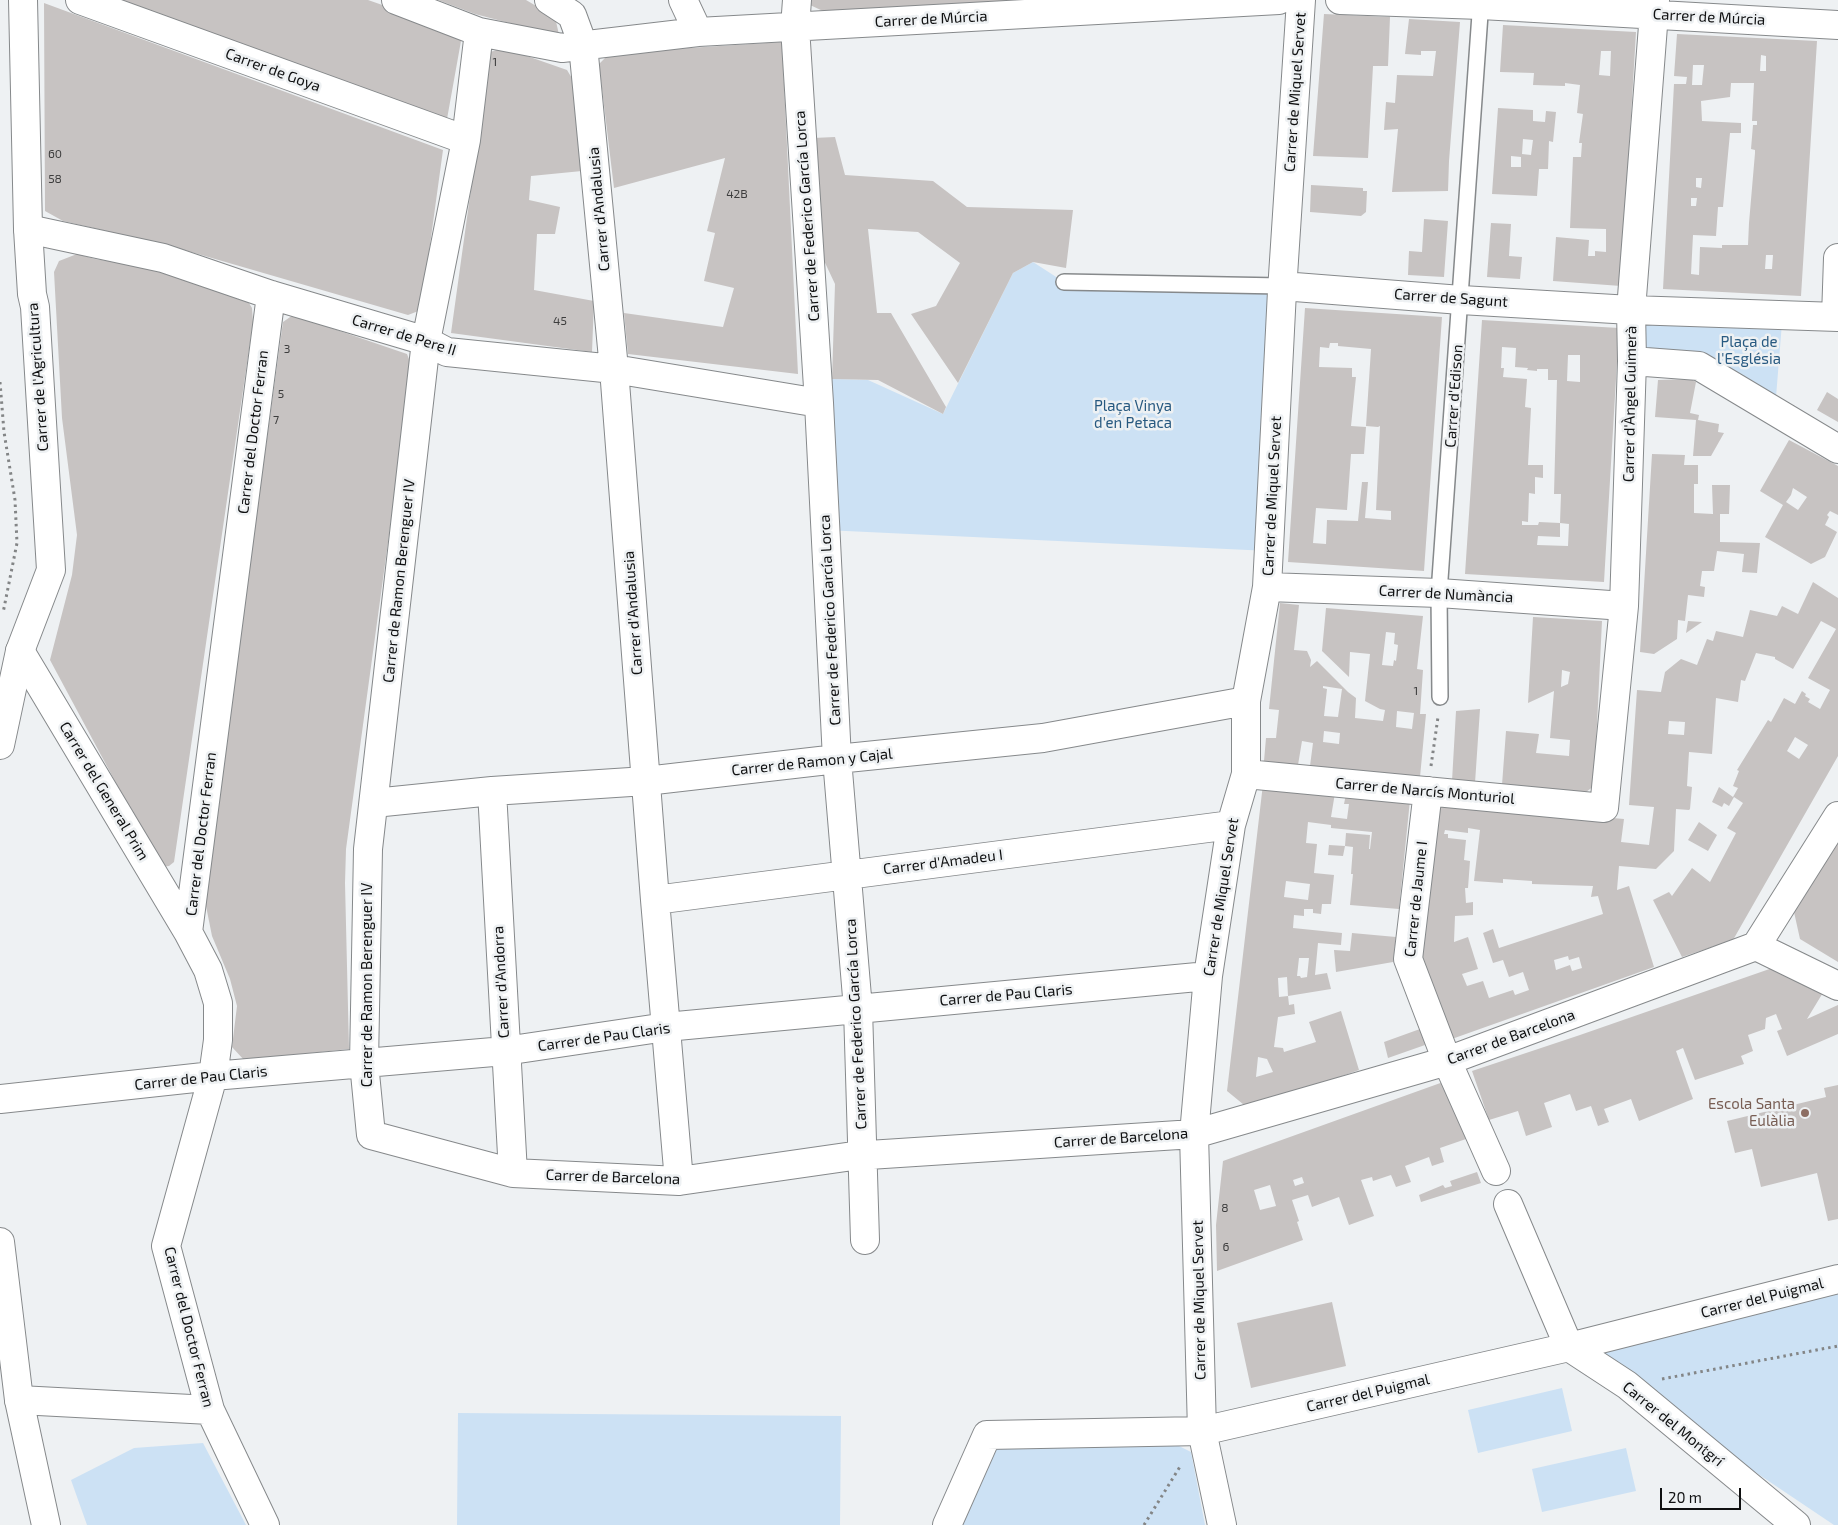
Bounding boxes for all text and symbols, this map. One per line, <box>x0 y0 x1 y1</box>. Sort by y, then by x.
street label: Carrer de Múrcia <box>1652 5 1766 29</box>
street label: Carrer de Múrcia <box>874 7 988 31</box>
street label: Carrer de Miquel Servet <box>1280 12 1310 172</box>
street label: Carrer de Goya <box>223 44 323 96</box>
house number: 1 <box>493 55 497 69</box>
street label: Carrer de Federico García Lorca <box>791 110 823 322</box>
street label: Carrer d'Andalusia <box>585 146 613 272</box>
house number: 60 <box>48 147 62 161</box>
house number: 58 <box>48 172 62 186</box>
house number: 42B <box>726 187 748 201</box>
street label: Carrer de Sagunt <box>1393 285 1509 311</box>
street label: Carrer de l'Agricultura <box>24 302 52 452</box>
street label: Carrer de Pere II <box>350 311 458 359</box>
house number: 45 <box>553 314 567 328</box>
street label: Carrer d'Àngel Guimerà <box>1620 326 1640 482</box>
park label: Plaça de l'Església <box>1717 333 1781 368</box>
house number: 3 <box>284 342 290 356</box>
street label: Carrer d'Edison <box>1441 344 1467 448</box>
street label: Carrer del Doctor Ferran <box>234 349 272 515</box>
house number: 5 <box>278 387 284 401</box>
park label: Plaça Vinya d'en Petaca <box>1094 397 1172 432</box>
house number: 7 <box>273 413 279 427</box>
street label: Carrer de Miquel Servet <box>1259 416 1285 576</box>
street label: Carrer de Ramon Berenguer IV <box>379 478 419 684</box>
street label: Carrer de Federico García Lorca <box>815 514 845 726</box>
street label: Carrer d'Andalusia <box>620 550 646 676</box>
street label: Carrer de Numància <box>1378 581 1514 607</box>
house number: 1 <box>1414 684 1418 698</box>
street label: Carrer del General Prim <box>55 718 153 864</box>
street label: Carrer de Ramon y Cajal <box>731 745 893 779</box>
street label: Carrer del Doctor Ferran <box>182 751 220 917</box>
street label: Carrer de Narcís Monturiol <box>1335 774 1515 808</box>
street label: Carrer de Miquel Servet <box>1200 817 1242 977</box>
street label: Carrer de Jaume I <box>1401 840 1431 958</box>
street label: Carrer d'Amadeu I <box>882 846 1004 878</box>
street label: Carrer de Ramon Berenguer IV <box>358 883 376 1087</box>
street label: Carrer de Federico García Lorca <box>841 918 871 1130</box>
street label: Carrer d'Andorra <box>489 925 513 1039</box>
street label: Carrer de Pau Claris <box>939 980 1073 1010</box>
street label: Carrer de Barcelona <box>1445 1006 1577 1068</box>
street label: Carrer de Pau Claris <box>537 1019 671 1055</box>
street label: Carrer de Pau Claris <box>134 1062 268 1094</box>
place label: Escola Santa Eulàlia <box>1708 1095 1795 1130</box>
marker: Escola Santa Eulàlia <box>1799 1107 1811 1119</box>
street label: Carrer de Barcelona <box>1053 1124 1189 1152</box>
street label: Carrer de Barcelona <box>545 1166 681 1188</box>
house number: 8 <box>1221 1201 1229 1215</box>
street label: Carrer de Miquel Servet <box>1189 1220 1209 1380</box>
house number: 6 <box>1223 1240 1229 1254</box>
street label: Carrer del Doctor Ferran <box>160 1245 218 1409</box>
street label: Carrer del Puigmal <box>1699 1274 1825 1322</box>
street label: Carrer del Puigmal <box>1305 1370 1431 1416</box>
street label: Carrer del Montgrí <box>1619 1378 1727 1470</box>
scale bar <box>1663 1478 1744 1510</box>
text: 20 m <box>1668 1488 1702 1506</box>

